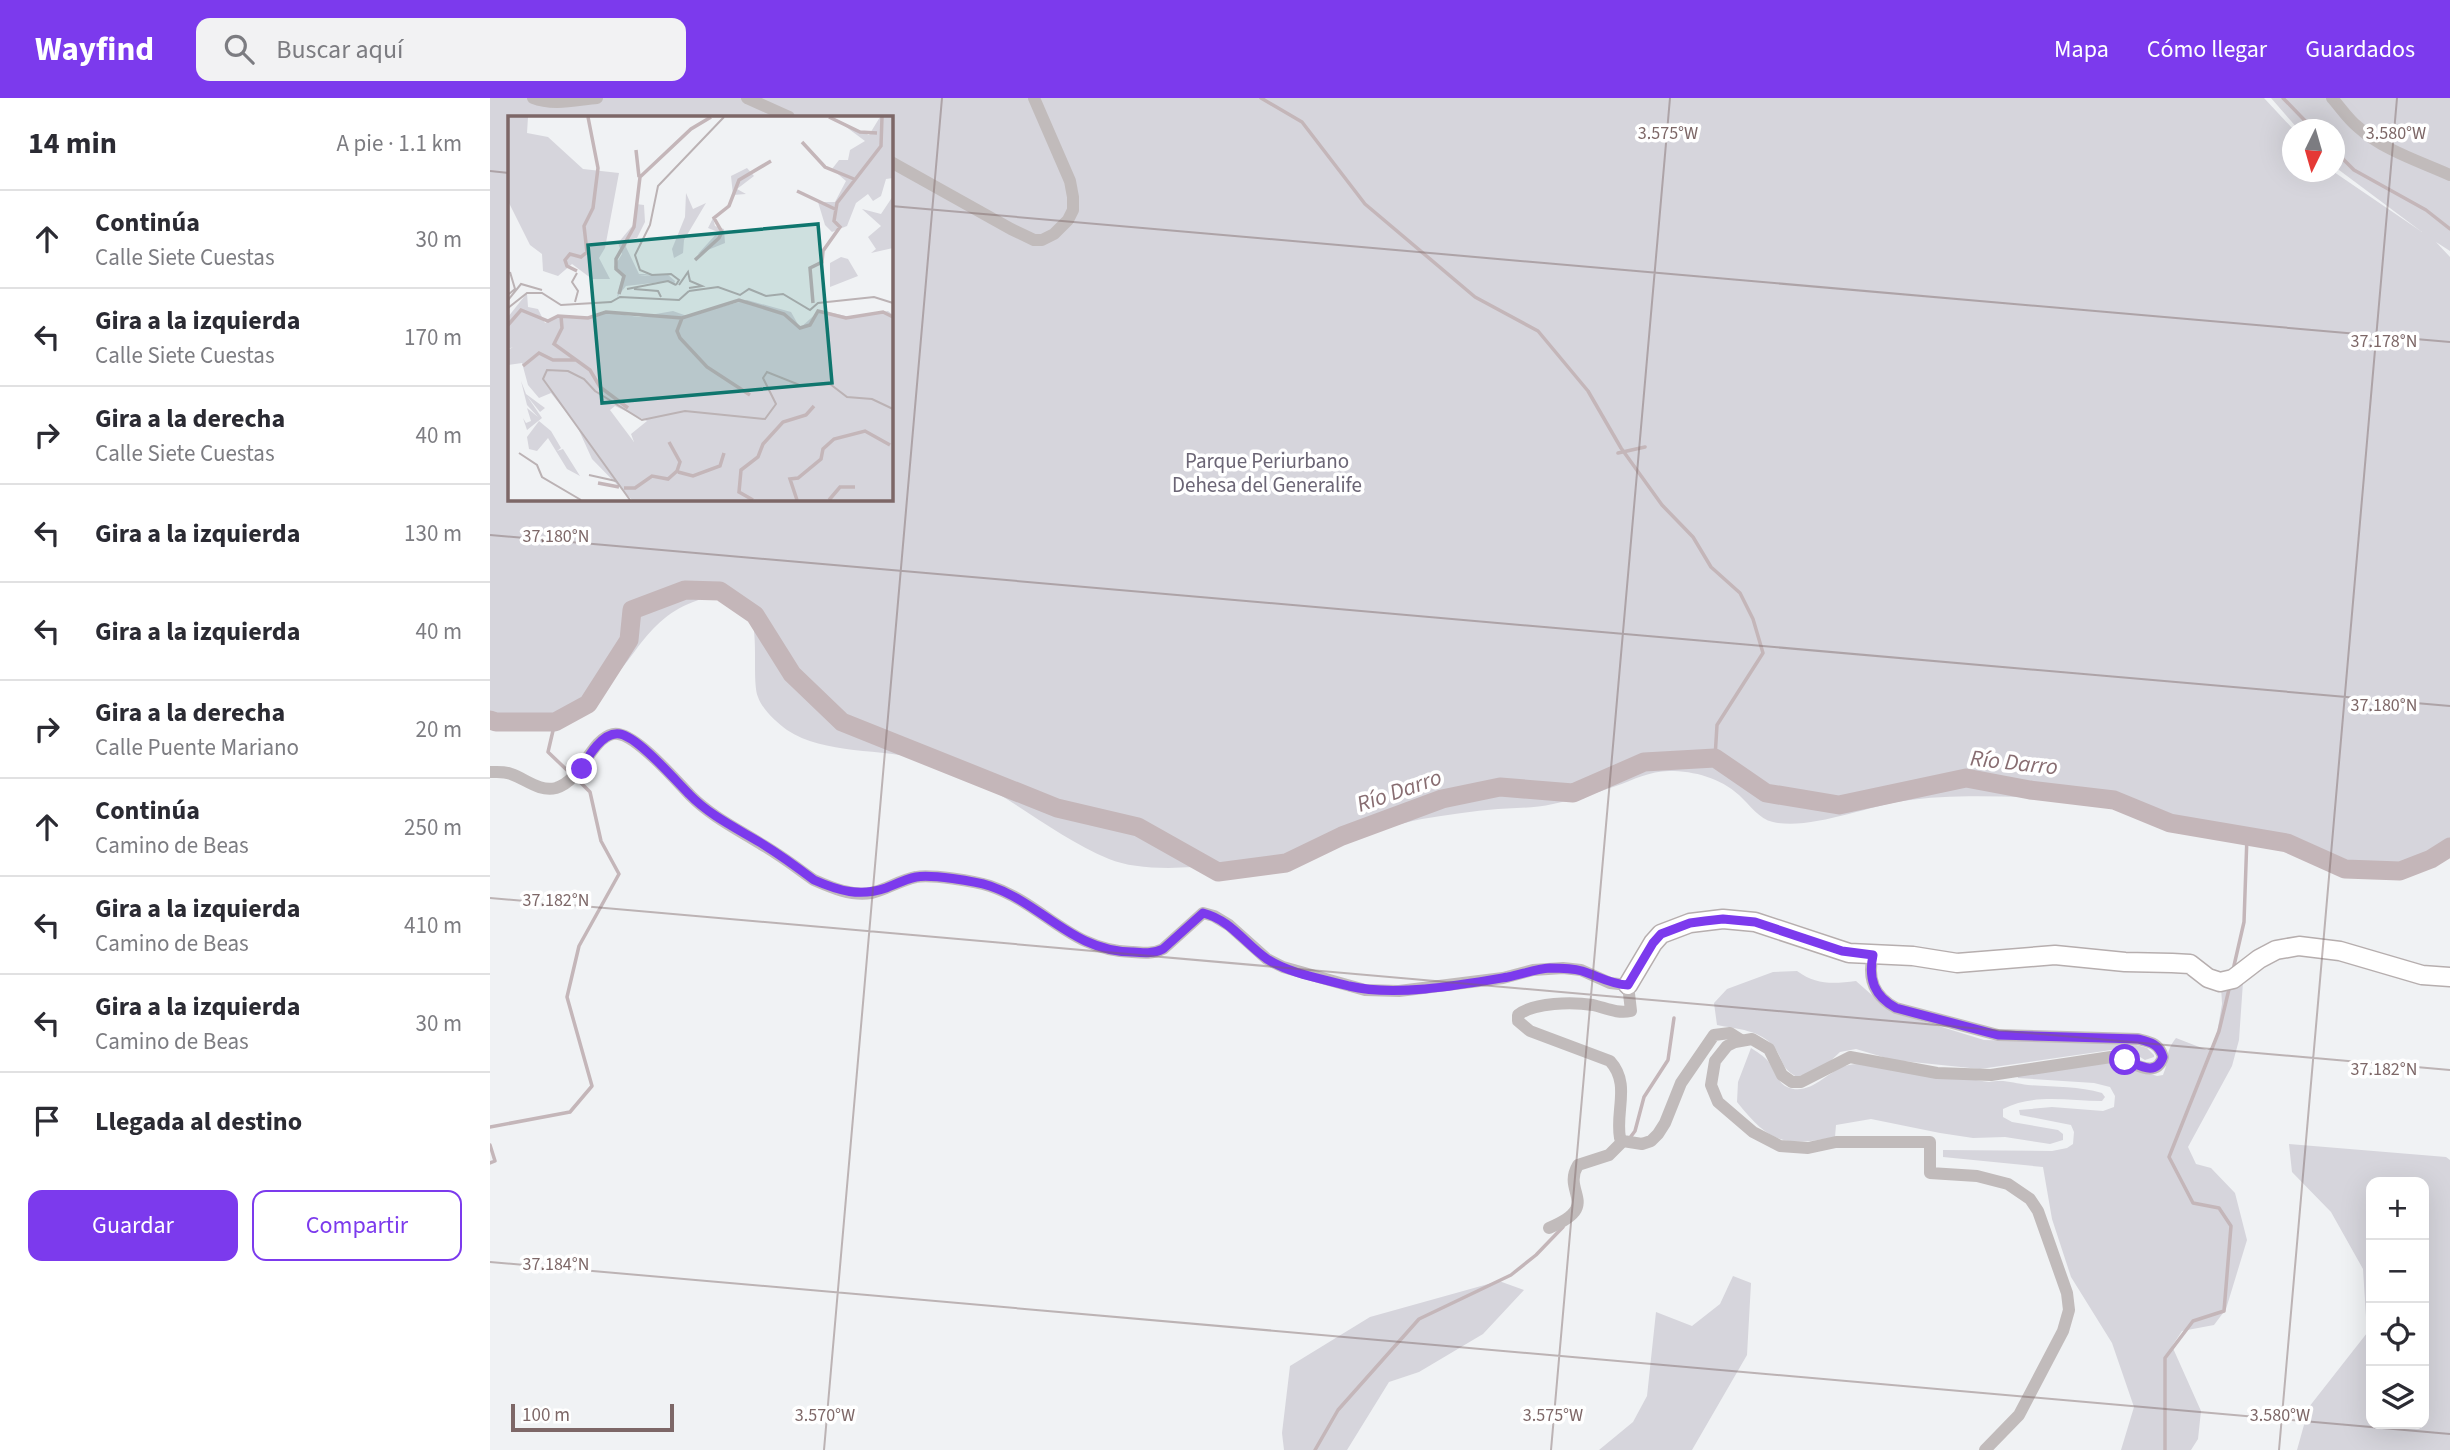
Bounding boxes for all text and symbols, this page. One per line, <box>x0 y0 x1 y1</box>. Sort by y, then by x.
search box <box>196 18 686 81</box>
text: Wayfind <box>35 26 154 73</box>
icon: search <box>220 30 258 68</box>
text: Buscar aquí <box>276 31 404 68</box>
text: Mapa <box>2054 32 2109 67</box>
text: Cómo llegar <box>2147 32 2267 67</box>
text: Guardados <box>2305 32 2415 67</box>
inset map <box>508 116 892 500</box>
north arrow <box>2282 119 2345 182</box>
text: 3.575°W <box>1638 121 1698 146</box>
text: 3.580°W <box>2366 121 2426 146</box>
text: 14 min <box>28 122 117 165</box>
text: A pie · 1.1 km <box>337 127 462 160</box>
text: Continúa <box>95 204 200 241</box>
icon: ahead <box>28 220 66 258</box>
text: 30 m <box>415 223 462 256</box>
text: Calle Siete Cuestas <box>95 241 275 274</box>
text: Gira a la izquierda <box>95 302 300 339</box>
icon: left <box>28 318 66 356</box>
text: 170 m <box>404 321 462 354</box>
text: 37.178°N <box>2351 329 2417 354</box>
text: Calle Siete Cuestas <box>95 339 275 372</box>
text: Gira a la derecha <box>95 400 285 437</box>
icon: right <box>28 416 66 454</box>
text: 40 m <box>415 419 462 452</box>
text: Calle Siete Cuestas <box>95 437 275 470</box>
park label: Parque Periurbano Dehesa del Generalife <box>1172 446 1362 500</box>
icon: left <box>28 514 66 552</box>
text: Gira a la izquierda <box>95 515 300 552</box>
text: 130 m <box>404 517 462 550</box>
text: 37.180°N <box>523 524 589 549</box>
icon: left <box>28 612 66 650</box>
text: Gira a la izquierda <box>95 613 300 650</box>
text: 40 m <box>415 615 462 648</box>
text: 37.180°N <box>2351 693 2417 718</box>
text: Gira a la derecha <box>95 694 285 731</box>
icon: right <box>28 710 66 748</box>
text: 20 m <box>415 713 462 746</box>
text: Calle Puente Mariano <box>95 731 299 764</box>
water label: Río Darro <box>1968 741 2059 784</box>
route end <box>566 753 597 784</box>
water label: Río Darro <box>1352 761 1446 820</box>
text: Continúa <box>95 792 200 829</box>
icon: ahead <box>28 808 66 846</box>
text: 250 m <box>404 811 462 844</box>
text: Camino de Beas <box>95 829 249 862</box>
text: 37.182°N <box>523 888 589 913</box>
text: Gira a la izquierda <box>95 890 300 927</box>
icon: left <box>28 906 66 944</box>
text: 410 m <box>404 909 462 942</box>
text: Camino de Beas <box>95 927 249 960</box>
text: Gira a la izquierda <box>95 988 300 1025</box>
icon: left <box>28 1004 66 1042</box>
text: 30 m <box>415 1007 462 1040</box>
text: Camino de Beas <box>95 1025 249 1058</box>
route start <box>2109 1044 2140 1075</box>
text: 37.182°N <box>2351 1057 2417 1082</box>
icon: arrive <box>28 1102 66 1140</box>
text: Llegada al destino <box>95 1103 302 1140</box>
map controls <box>2366 1177 2429 1429</box>
button: + <box>2366 1177 2429 1240</box>
button: Guardar <box>28 1190 238 1261</box>
button: Compartir <box>252 1190 462 1261</box>
button: − <box>2366 1240 2429 1303</box>
text: 37.184°N <box>523 1252 589 1277</box>
button: locate <box>2366 1303 2429 1366</box>
button: layers <box>2366 1366 2429 1429</box>
scale bar <box>511 1401 674 1433</box>
text: 100 m <box>522 1402 570 1429</box>
text: 3.570°W <box>795 1403 855 1428</box>
text: 3.575°W <box>1523 1403 1583 1428</box>
text: 3.580°W <box>2250 1403 2310 1428</box>

